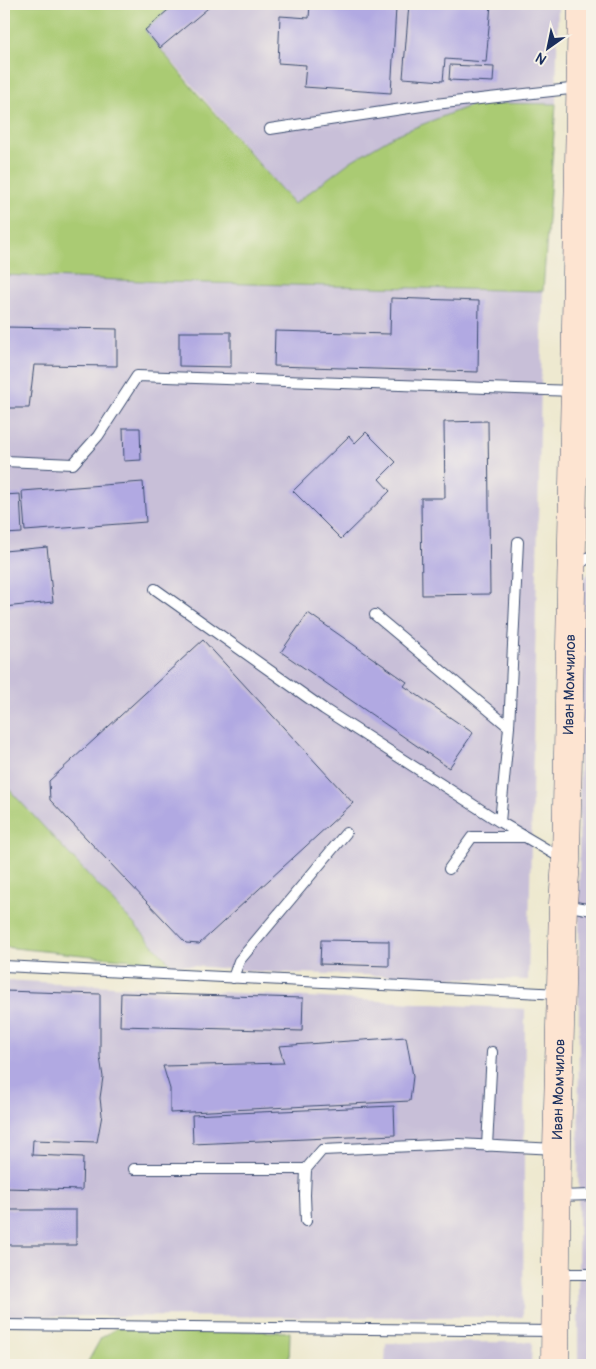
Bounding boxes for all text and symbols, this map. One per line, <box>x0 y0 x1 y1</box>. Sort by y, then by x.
north arrow <box>524 22 574 72</box>
text: N <box>533 49 550 68</box>
street label: Иван Момчилов <box>559 634 580 735</box>
street label: Иван Момчилов <box>548 1039 569 1140</box>

